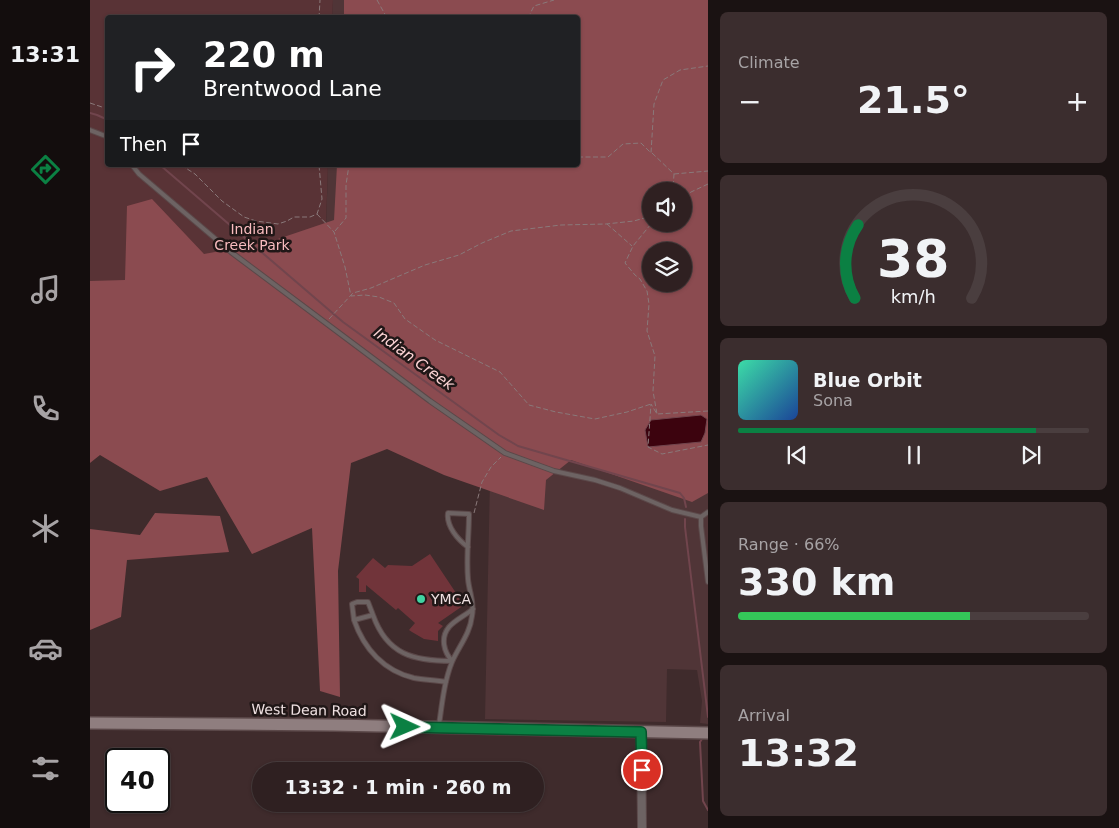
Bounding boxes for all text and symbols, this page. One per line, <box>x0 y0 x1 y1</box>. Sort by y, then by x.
icon: right <box>120 35 185 100</box>
text: 220 m <box>203 35 325 75</box>
text: 13:31 <box>10 42 80 67</box>
text: Climate <box>738 53 800 72</box>
text: Brentwood Lane <box>203 76 382 101</box>
text: 21.5° <box>857 78 970 122</box>
text: − <box>738 85 761 118</box>
text: + <box>1066 85 1089 118</box>
icon: arrive <box>177 130 205 158</box>
text: Then <box>120 133 167 155</box>
icon: directions <box>28 152 63 187</box>
map controls <box>642 182 692 292</box>
button: sound <box>642 182 692 232</box>
park label: Indian Creek Park <box>214 221 291 253</box>
text: 38 <box>877 229 950 289</box>
button: layers <box>642 242 692 292</box>
icon: music <box>28 272 63 307</box>
text: km/h <box>891 286 936 307</box>
water label: Indian Creek <box>370 324 459 395</box>
text: Blue Orbit <box>813 369 922 391</box>
icon: phone <box>28 391 63 426</box>
text: Sona <box>813 391 853 410</box>
icon: previous <box>783 441 811 469</box>
icon: pause <box>900 441 928 469</box>
icon: next <box>1017 441 1045 469</box>
icon: climate <box>28 511 63 546</box>
text: Range · 66% <box>738 535 840 554</box>
text: 330 km <box>738 560 895 604</box>
place label: YMCA <box>430 591 471 607</box>
marker: YMCA <box>415 593 427 605</box>
icon: car <box>28 631 63 666</box>
position arrow <box>378 700 430 752</box>
street label: West Dean Road <box>251 701 367 719</box>
text: Arrival <box>738 706 790 725</box>
text: 13:32 <box>738 731 859 775</box>
speed limit sign: 40 <box>105 748 170 813</box>
pin <box>621 749 663 791</box>
icon: filters <box>28 751 63 786</box>
icon: arrive <box>628 756 656 784</box>
text: 13:32 · 1 min · 260 m <box>284 776 512 798</box>

